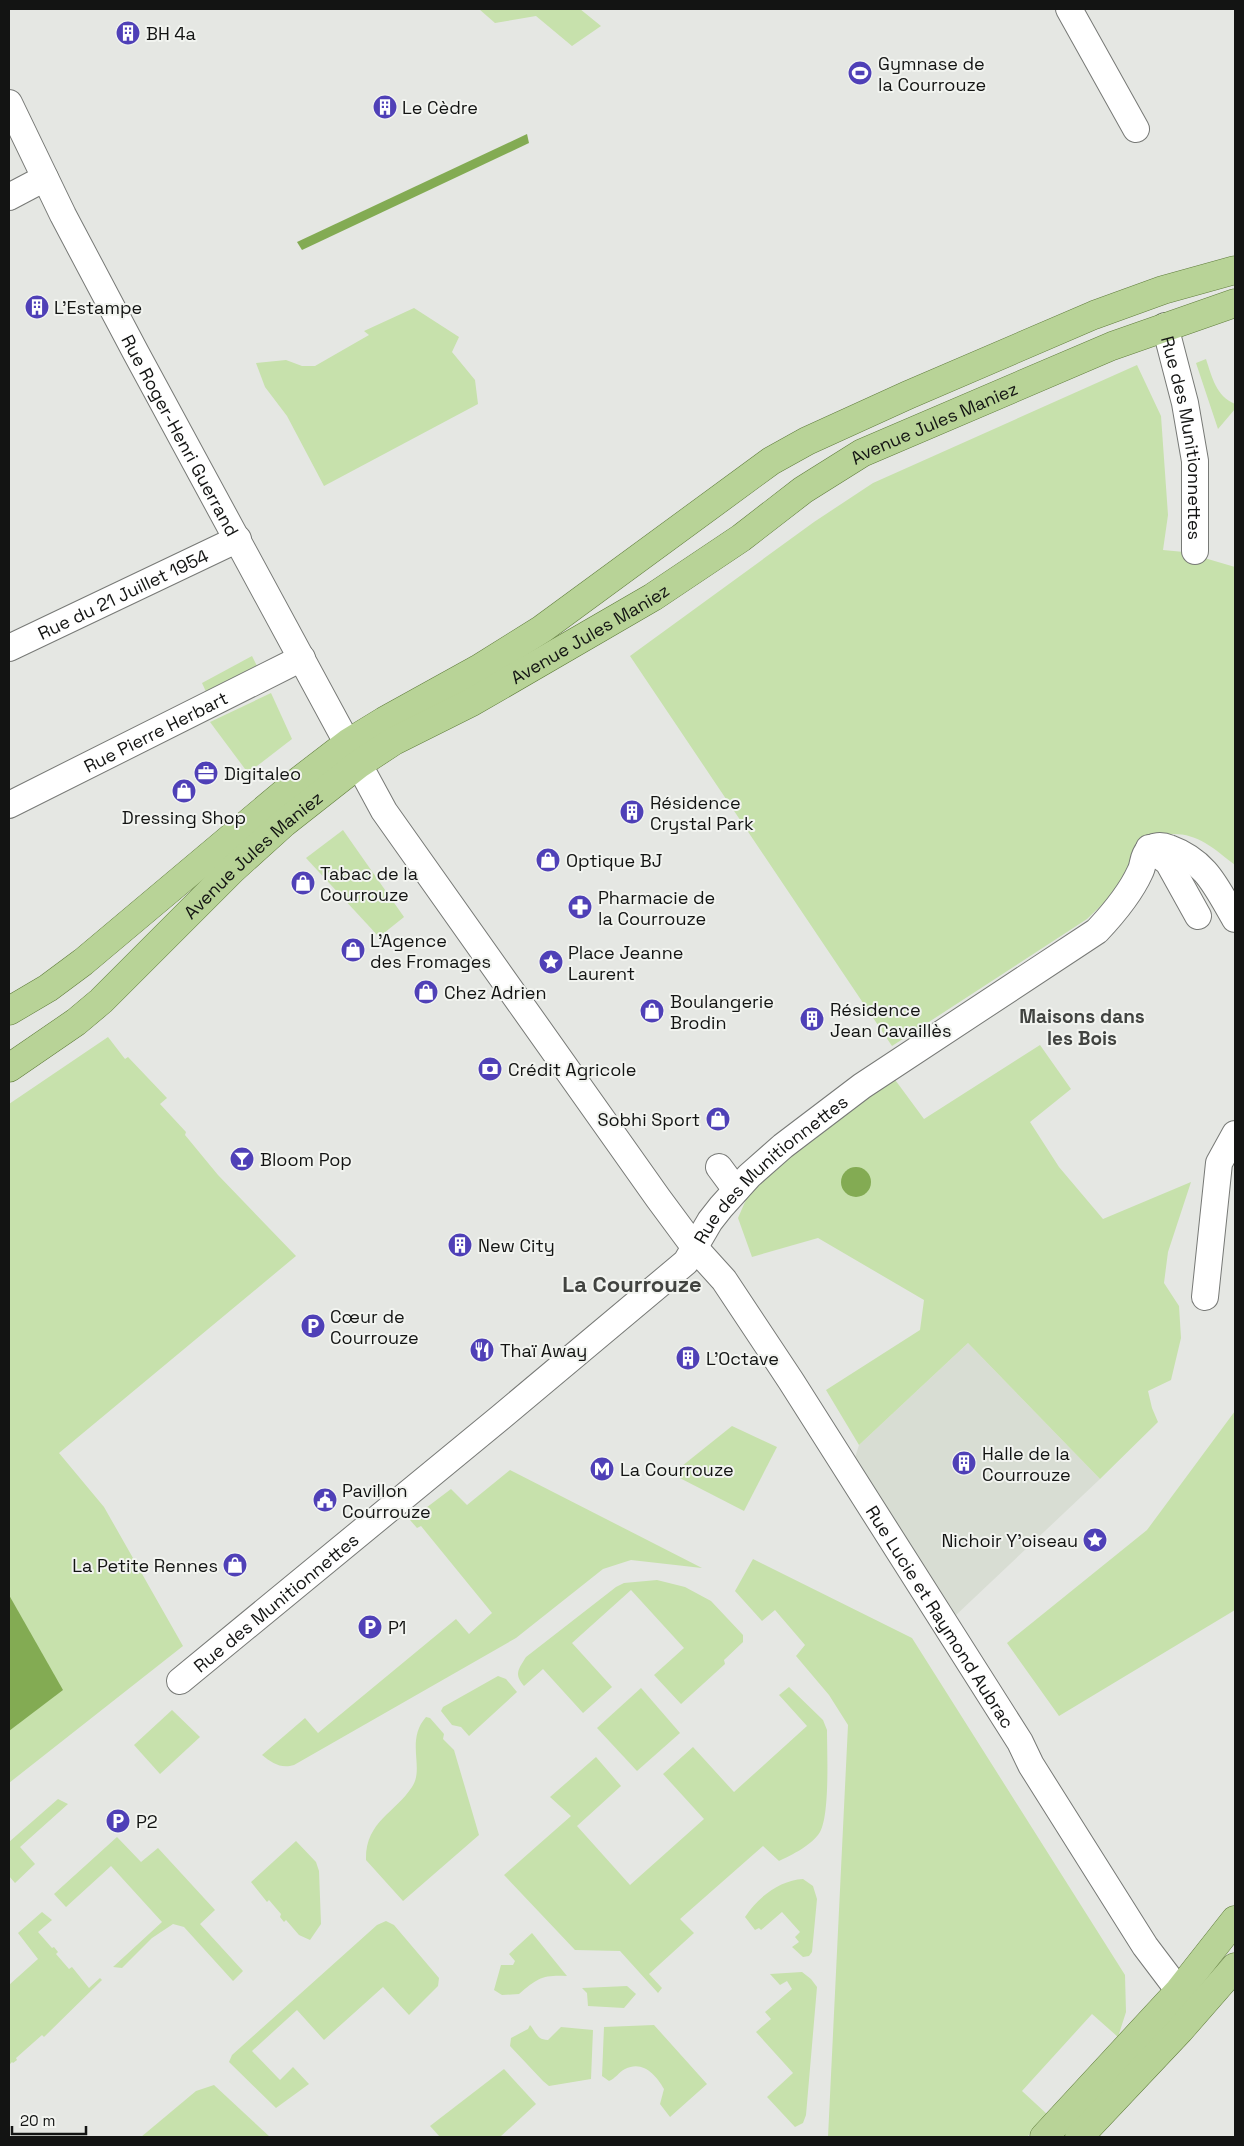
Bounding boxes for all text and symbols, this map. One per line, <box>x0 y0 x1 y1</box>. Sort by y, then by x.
building icon: BH 4a <box>115 20 141 46</box>
place label: BH 4a <box>146 22 196 45</box>
place label: Gymnase de la Courrouze <box>878 52 986 96</box>
sports icon: Gymnase de la Courrouze <box>847 60 873 86</box>
building icon: Le Cèdre <box>372 94 398 120</box>
place label: Le Cèdre <box>402 96 478 119</box>
building icon: L'Estampe <box>24 294 50 320</box>
place label: L'Estampe <box>54 296 142 319</box>
street label: Rue Roger-Henri Guerrand <box>117 330 245 540</box>
street label: Rue des Munitionnettes <box>1157 333 1207 540</box>
street label: Avenue Jules Maniez <box>846 376 1021 469</box>
street label: Rue du 21 Juillet 1954 <box>34 543 212 644</box>
street label: Avenue Jules Maniez <box>506 578 673 689</box>
street label: Rue Pierre Herbart <box>80 686 232 777</box>
office icon: Digitaleo <box>193 760 219 786</box>
place label: Digitaleo <box>224 762 301 785</box>
shop icon: Dressing Shop <box>171 778 197 804</box>
street label: Avenue Jules Maniez <box>179 786 327 923</box>
place label: Résidence Crystal Park <box>650 791 754 835</box>
building icon: Résidence Crystal Park <box>619 799 645 825</box>
place label: Dressing Shop <box>122 806 246 829</box>
shop icon: Optique BJ <box>535 847 561 873</box>
place label: Optique BJ <box>566 849 662 872</box>
place label: Tabac de la Courrouze <box>320 862 418 906</box>
shop icon: Tabac de la Courrouze <box>290 870 316 896</box>
place label: Pharmacie de la Courrouze <box>598 886 715 930</box>
pharmacy icon: Pharmacie de la Courrouze <box>567 894 593 920</box>
place label: L'Agence des Fromages <box>370 929 491 973</box>
shop icon: L'Agence des Fromages <box>340 937 366 963</box>
place label: Place Jeanne Laurent <box>568 941 683 985</box>
place icon: Place Jeanne Laurent <box>538 949 564 975</box>
shop icon: Chez Adrien <box>413 979 439 1005</box>
place label: Chez Adrien <box>444 981 547 1004</box>
place label: Boulangerie Brodin <box>670 990 774 1034</box>
shop icon: Boulangerie Brodin <box>639 998 665 1024</box>
place label: Résidence Jean Cavaillès <box>830 998 951 1042</box>
district label: Maisons dans les Bois <box>1019 1004 1145 1051</box>
building icon: Résidence Jean Cavaillès <box>799 1006 825 1032</box>
bank icon: Crédit Agricole <box>477 1056 503 1082</box>
place label: Crédit Agricole <box>508 1058 636 1081</box>
street label: Rue des Munitionnettes <box>688 1090 852 1247</box>
shop icon: Sobhi Sport <box>705 1106 731 1132</box>
place label: Sobhi Sport <box>597 1108 700 1131</box>
bar icon: Bloom Pop <box>229 1146 255 1172</box>
place label: Bloom Pop <box>260 1148 352 1171</box>
building icon: New City <box>447 1232 473 1258</box>
place label: New City <box>478 1234 555 1257</box>
district label: La Courrouze <box>562 1270 702 1298</box>
place label: Cœur de Courrouze <box>330 1305 419 1349</box>
parking icon: Cœur de Courrouze <box>300 1313 326 1339</box>
restaurant icon: Thaï Away <box>469 1337 495 1363</box>
place label: Thaï Away <box>500 1339 587 1362</box>
building icon: L'Octave <box>675 1345 701 1371</box>
place label: L'Octave <box>706 1347 779 1370</box>
place label: Halle de la Courrouze <box>982 1442 1071 1486</box>
building icon: Halle de la Courrouze <box>951 1450 977 1476</box>
metro station icon: La Courrouze <box>589 1456 615 1482</box>
place label: La Courrouze <box>620 1458 734 1481</box>
place label: Pavillon Courrouze <box>342 1479 431 1523</box>
public building icon: Pavillon Courrouze <box>312 1487 338 1513</box>
street label: Rue Lucie et Raymond Aubrac <box>861 1501 1020 1732</box>
place icon: Nichoir Y'oiseau <box>1082 1527 1108 1553</box>
street label: Rue des Munitionnettes <box>189 1528 363 1677</box>
place label: Nichoir Y'oiseau <box>941 1529 1078 1552</box>
shop icon: La Petite Rennes <box>222 1552 248 1578</box>
place label: La Petite Rennes <box>72 1554 218 1577</box>
parking icon: P1 <box>357 1614 383 1640</box>
place label: P1 <box>388 1616 406 1639</box>
parking icon: P2 <box>105 1808 131 1834</box>
place label: P2 <box>136 1810 158 1833</box>
scale bar <box>12 2104 86 2136</box>
text: 20 m <box>20 2111 55 2130</box>

